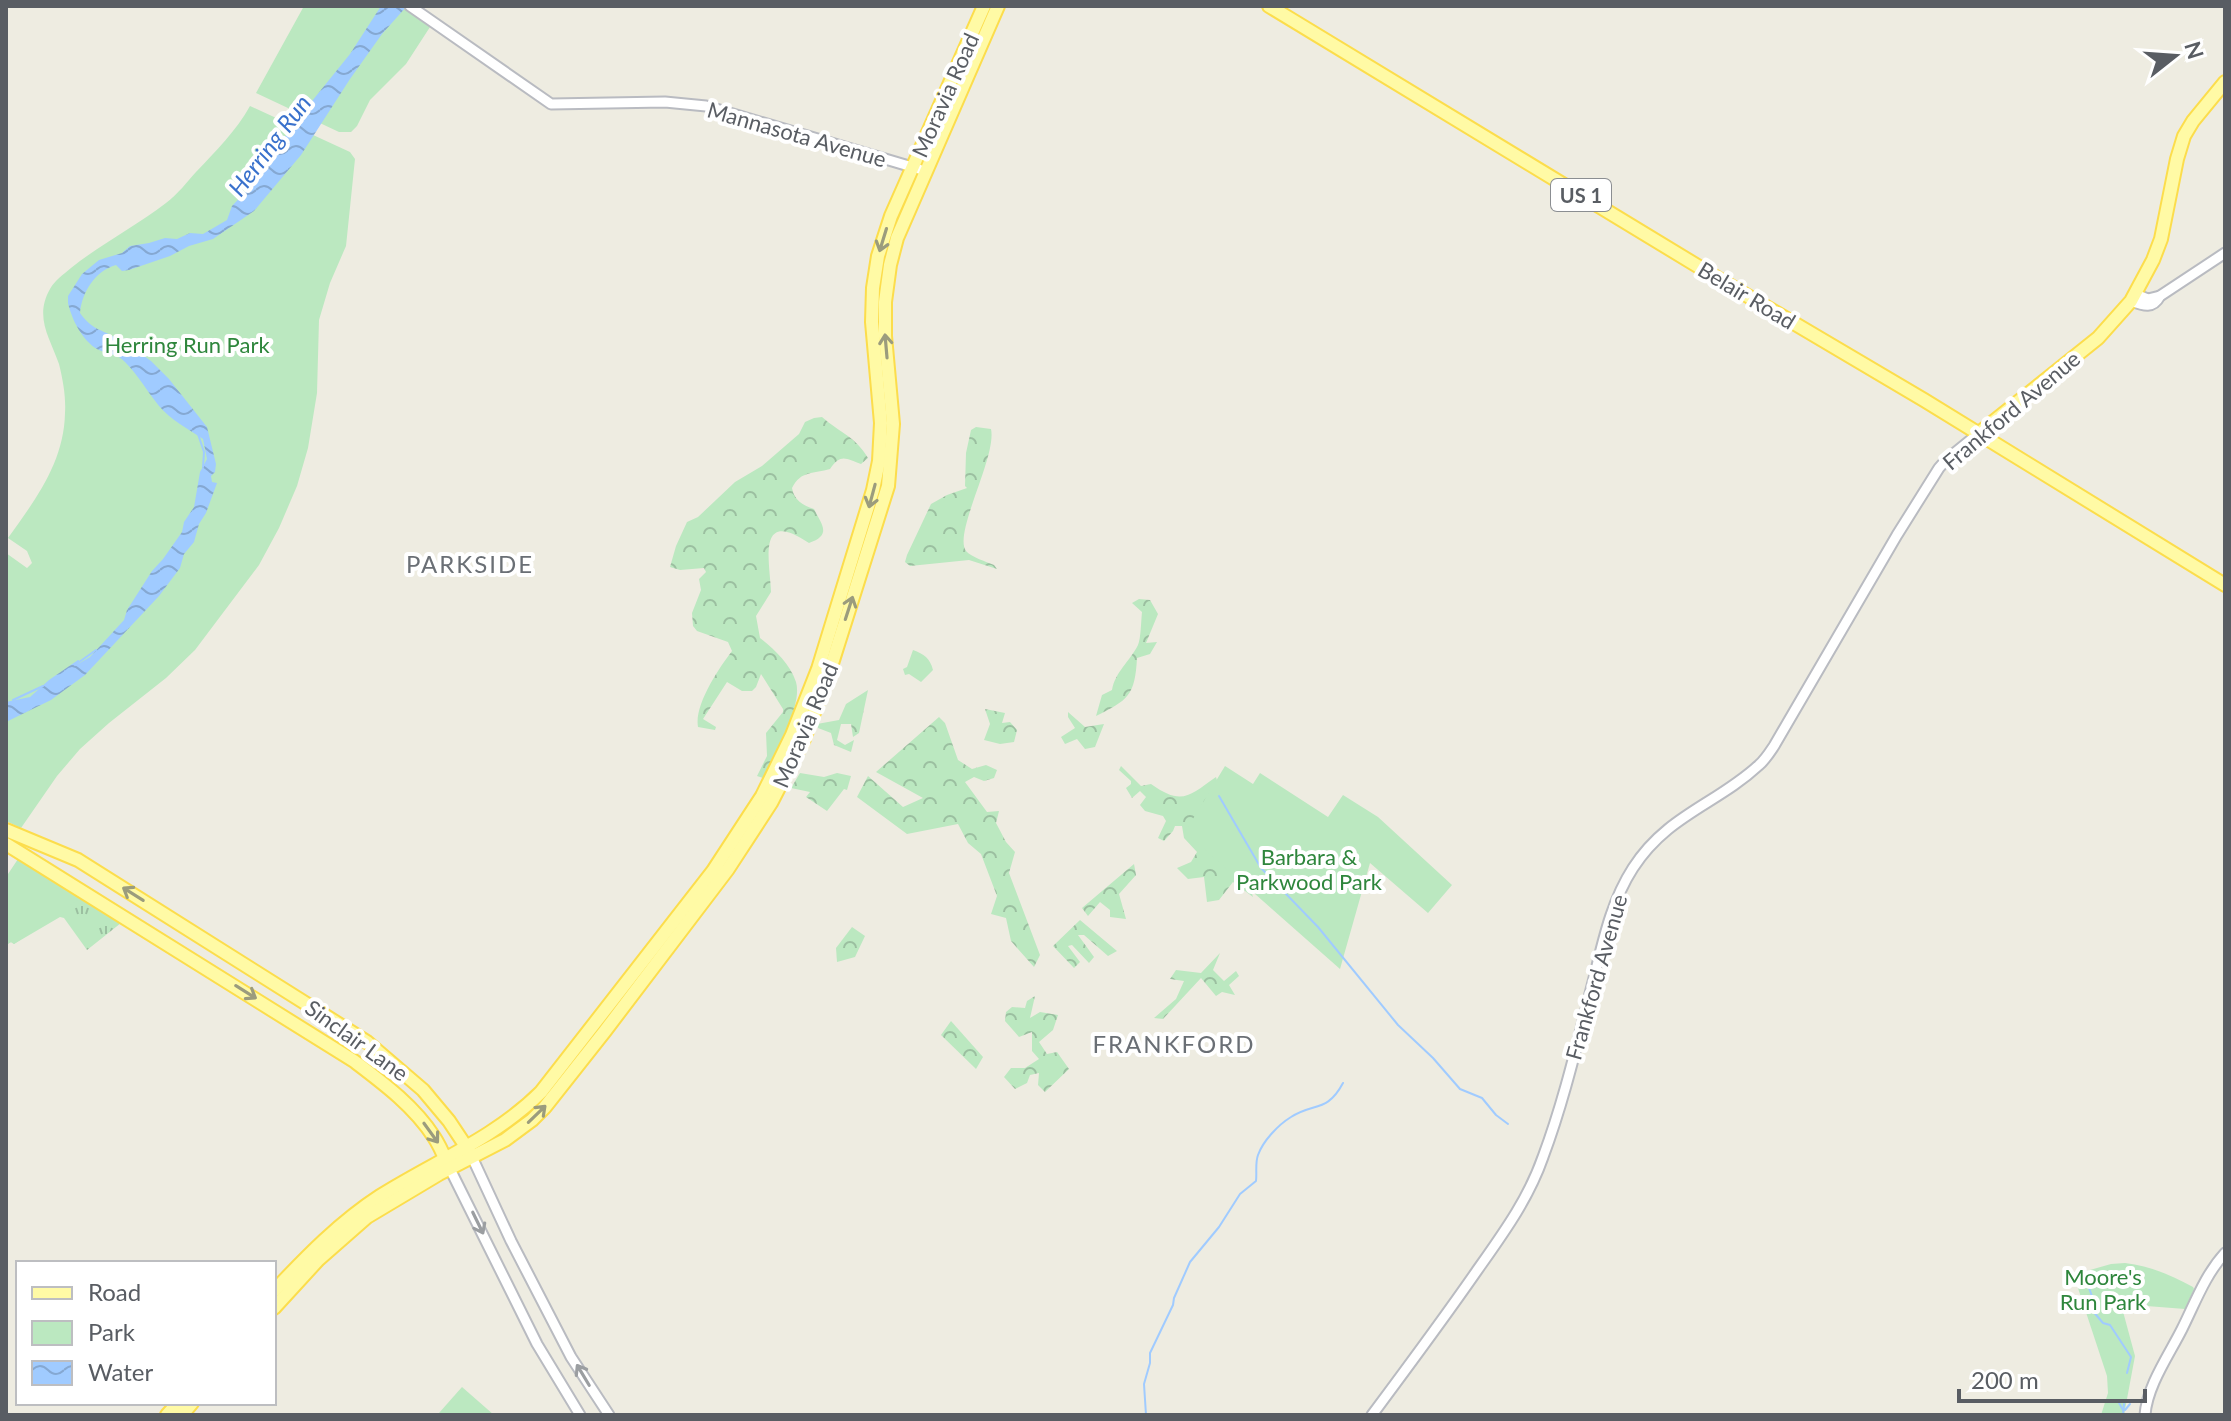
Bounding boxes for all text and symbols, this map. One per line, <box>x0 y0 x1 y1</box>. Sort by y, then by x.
north arrow <box>2135 16 2215 96</box>
street label: Moravia Road <box>906 29 984 161</box>
text: N <box>2179 38 2210 62</box>
water label: Herring Run <box>222 89 316 201</box>
street label: Mannasota Avenue <box>704 96 890 172</box>
road number: US 1 <box>1551 179 1611 211</box>
one-way arrow <box>875 226 890 252</box>
street label: Belair Road <box>1693 255 1801 335</box>
park label: Herring Run Park <box>104 331 270 358</box>
one-way arrow <box>878 333 893 360</box>
street label: Frankford Avenue <box>1937 345 2085 475</box>
one-way arrow <box>863 482 878 508</box>
district label: PARKSIDE <box>406 549 534 578</box>
one-way arrow <box>842 596 857 622</box>
street label: Moravia Road <box>767 658 843 792</box>
park label: Barbara & Parkwood Park <box>1236 843 1383 895</box>
one-way arrow <box>122 886 145 902</box>
street label: Frankford Avenue <box>1559 891 1633 1063</box>
one-way arrow <box>234 984 256 1001</box>
street label: Sinclair Lane <box>300 994 414 1086</box>
district label: FRANKFORD <box>1093 1029 1256 1058</box>
one-way arrow <box>527 1105 547 1124</box>
one-way arrow <box>423 1122 439 1144</box>
one-way arrow <box>471 1211 486 1235</box>
legend <box>16 1261 276 1405</box>
park label: Moore's Run Park <box>2060 1263 2147 1315</box>
text: Road <box>88 1277 141 1306</box>
text: Park <box>88 1317 136 1346</box>
scale bar <box>1959 1353 2145 1403</box>
text: Water <box>88 1357 153 1386</box>
one-way arrow <box>574 1364 590 1387</box>
text: 200 m <box>1971 1365 2039 1394</box>

